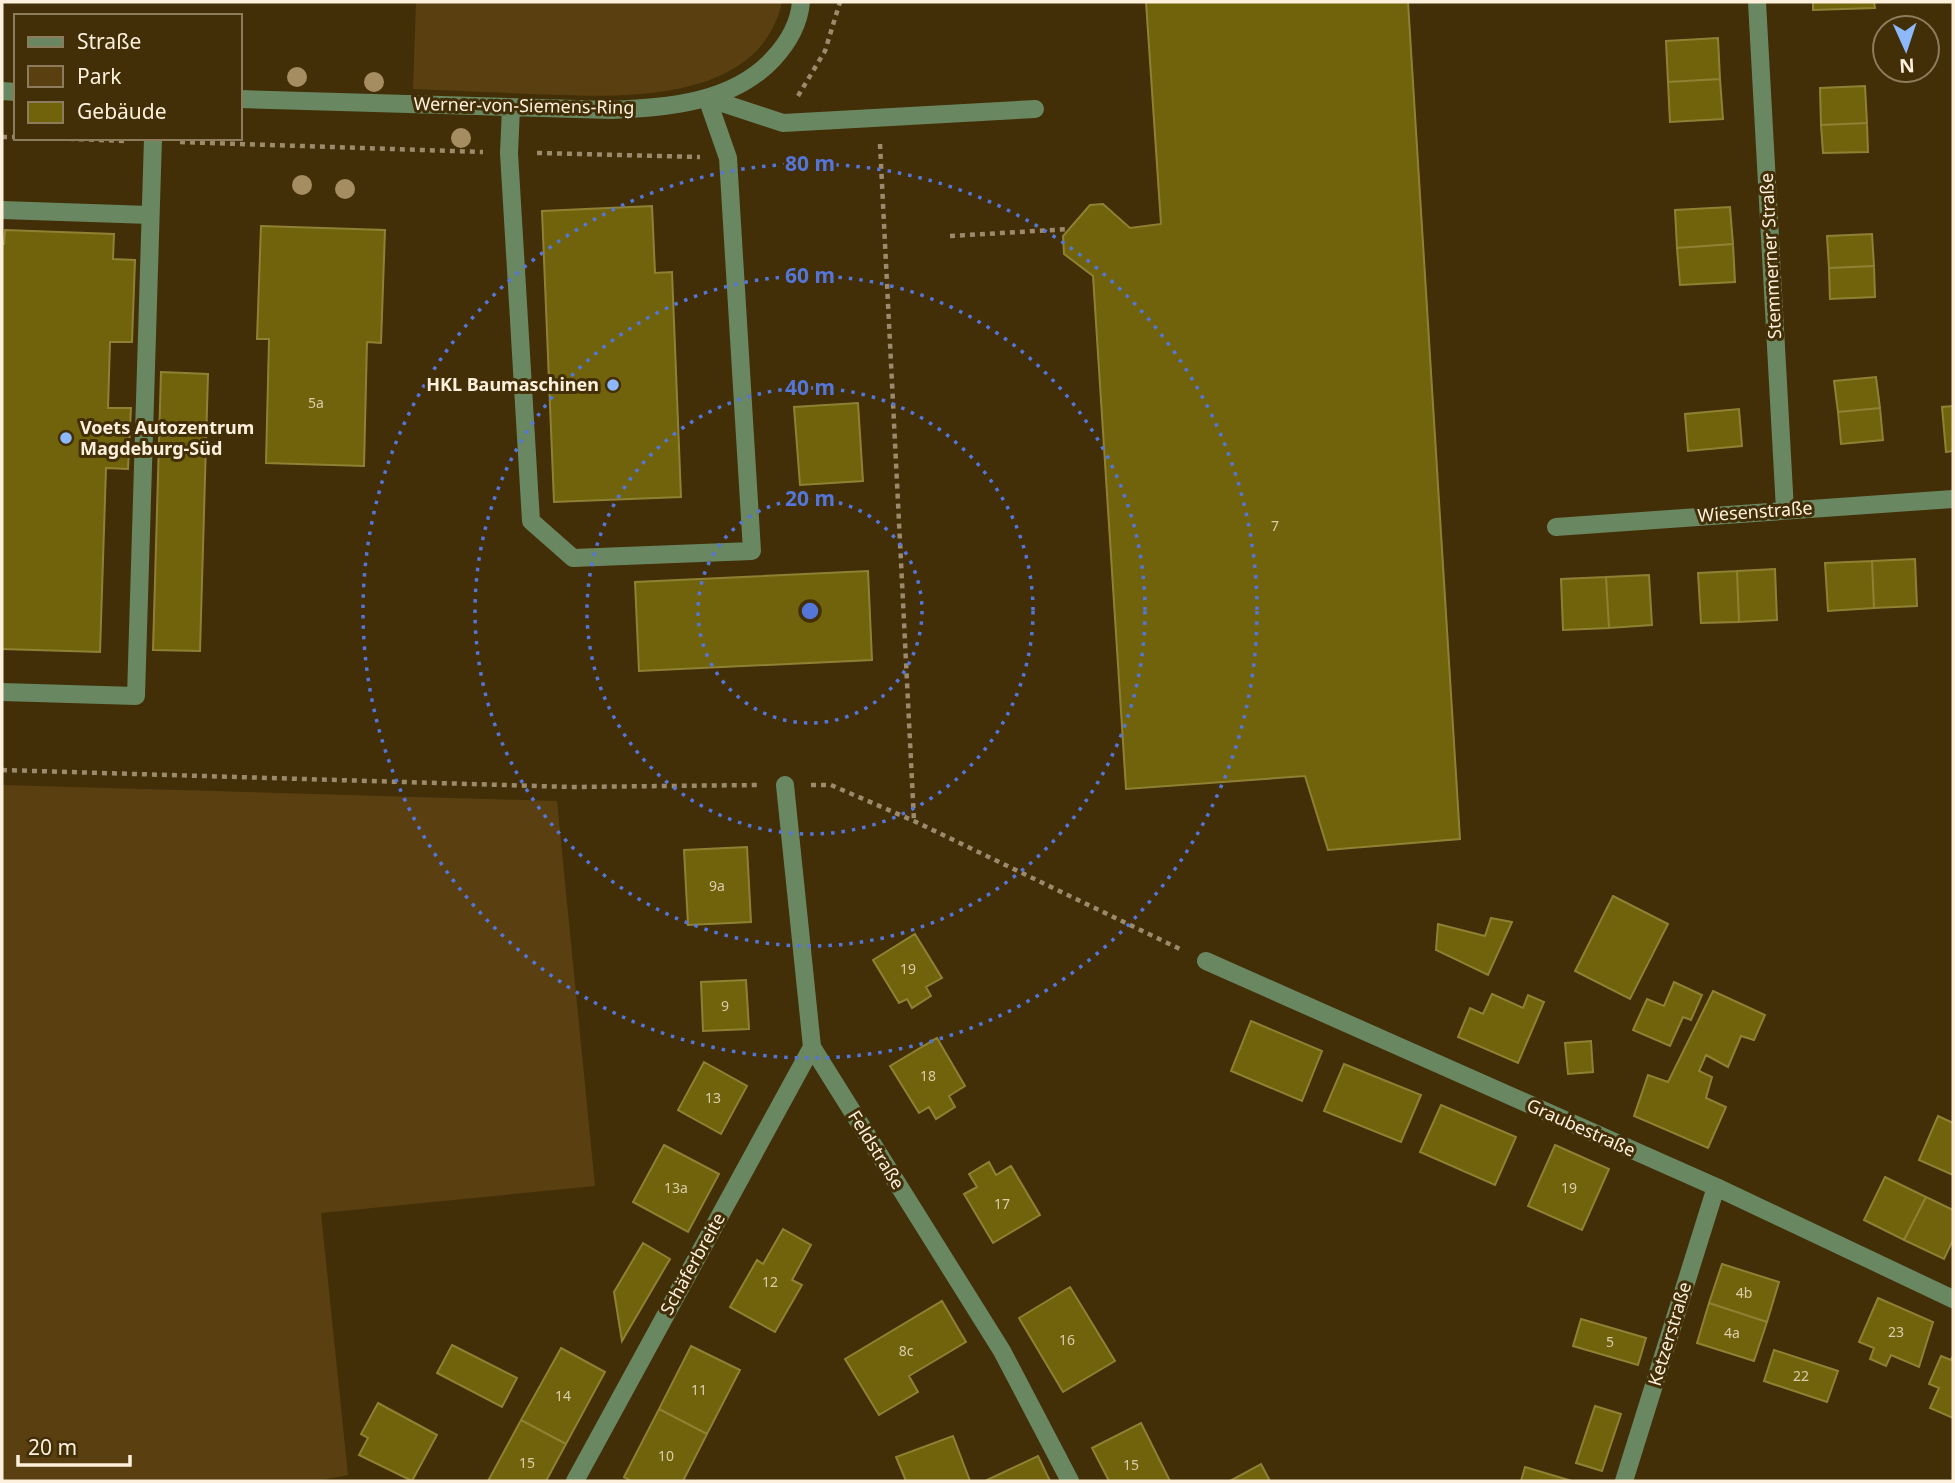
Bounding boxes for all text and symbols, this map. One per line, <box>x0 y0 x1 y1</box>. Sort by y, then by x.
legend <box>14 14 242 140</box>
north arrow <box>1871 14 1941 84</box>
text: Straße <box>77 27 141 55</box>
text: N <box>1898 53 1915 79</box>
text: Park <box>77 62 122 90</box>
street label: Werner-von-Siemens-Ring <box>413 91 635 119</box>
text: Gebäude <box>77 97 167 125</box>
text: 80 m <box>785 149 835 177</box>
street label: Stemmerner Straße <box>1754 172 1786 340</box>
text: 60 m <box>785 261 835 289</box>
place label: HKL Baumaschinen <box>426 372 599 396</box>
text: 40 m <box>785 373 835 401</box>
marker: HKL Baumaschinen <box>605 377 621 393</box>
house number: 5a <box>308 393 324 412</box>
place label: Voets Autozentrum Magdeburg-Süd <box>80 415 254 460</box>
marker: Voets Autozentrum Magdeburg-Süd <box>58 430 74 446</box>
text: 20 m <box>785 484 835 512</box>
street label: Wiesenstraße <box>1697 495 1813 527</box>
house number: 7 <box>1271 516 1279 535</box>
centre of rings <box>798 599 822 623</box>
house number: 9a <box>709 876 725 895</box>
house number: 19 <box>900 959 916 978</box>
house number: 9 <box>721 996 729 1015</box>
house number: 18 <box>920 1066 936 1085</box>
house number: 13 <box>705 1088 721 1107</box>
street label: Graubestraße <box>1523 1092 1639 1162</box>
street label: Feldstraße <box>843 1105 911 1194</box>
house number: 13a <box>664 1178 688 1197</box>
house number: 19 <box>1561 1178 1577 1197</box>
house number: 17 <box>994 1194 1010 1213</box>
street label: Schäferbreite <box>654 1208 730 1319</box>
house number: 12 <box>762 1272 778 1291</box>
street label: Ketzerstraße <box>1642 1279 1696 1389</box>
house number: 4b <box>1736 1283 1752 1302</box>
house number: 23 <box>1888 1322 1904 1341</box>
house number: 4a <box>1724 1323 1740 1342</box>
house number: 16 <box>1059 1330 1075 1349</box>
house number: 5 <box>1606 1332 1614 1351</box>
house number: 8c <box>899 1341 914 1360</box>
house number: 22 <box>1793 1366 1809 1385</box>
house number: 11 <box>691 1380 707 1399</box>
house number: 14 <box>555 1386 571 1405</box>
scale bar <box>18 1424 130 1468</box>
text: 20 m <box>28 1433 77 1461</box>
house number: 10 <box>658 1446 674 1465</box>
house number: 15 <box>519 1453 535 1472</box>
house number: 15 <box>1123 1455 1139 1474</box>

